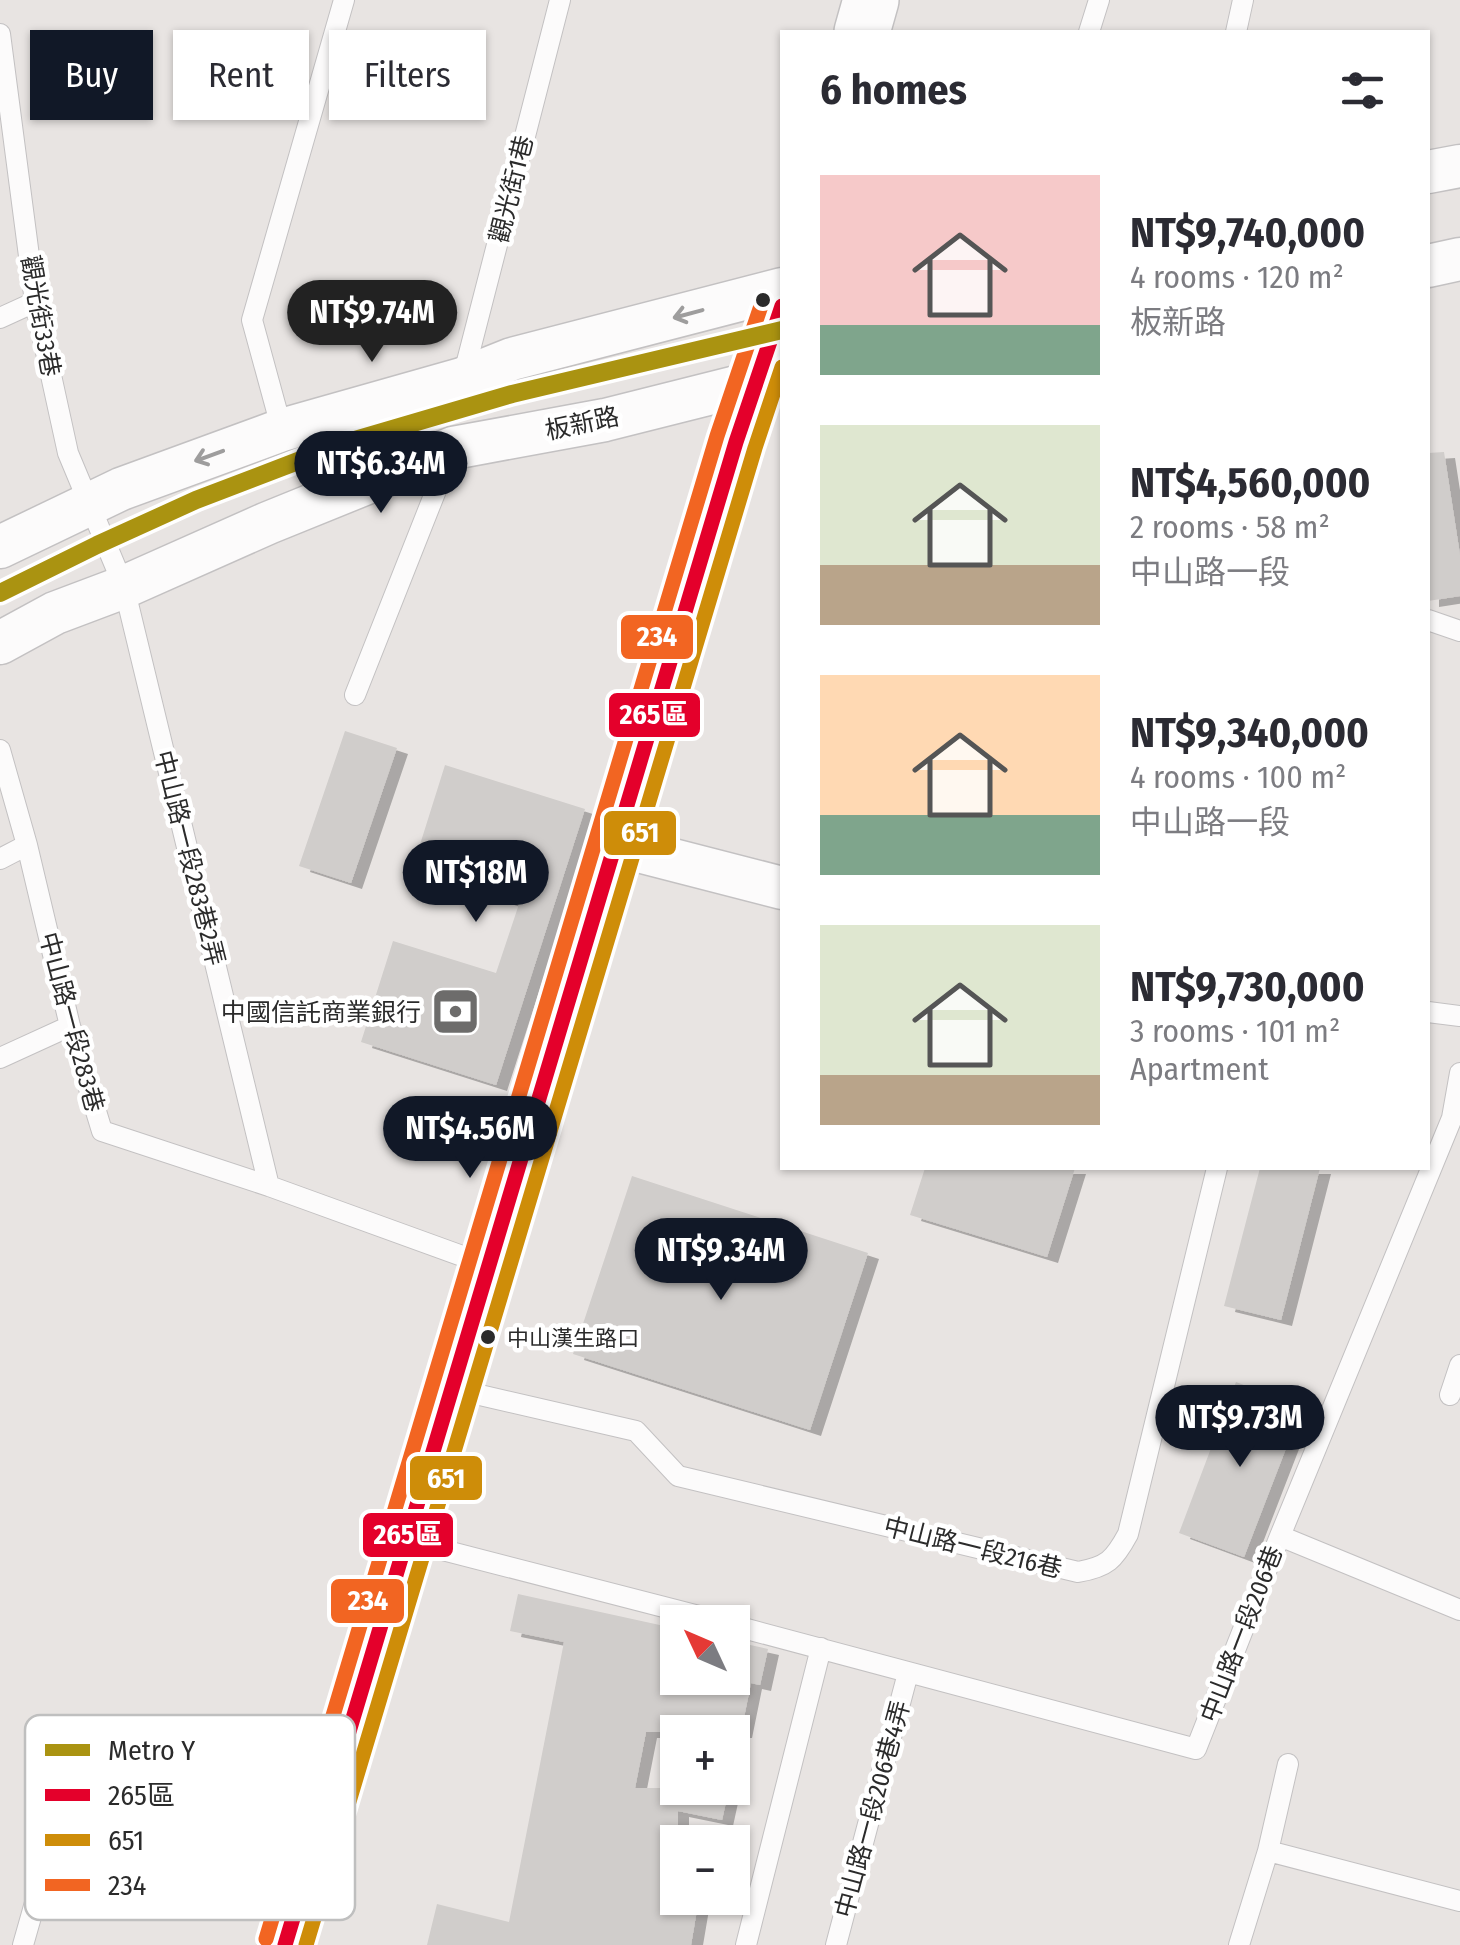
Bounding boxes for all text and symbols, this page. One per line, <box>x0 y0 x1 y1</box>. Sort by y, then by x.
chip: Buy <box>30 30 153 120</box>
chip: Rent <box>173 30 309 120</box>
chip: Filters <box>329 30 486 120</box>
icon: filters <box>1335 63 1390 118</box>
text: 6 homes <box>820 65 967 115</box>
street label: 觀光街1巷 <box>484 132 540 246</box>
text: NT$9,740,000 <box>1130 208 1365 258</box>
icon: home <box>900 215 1020 335</box>
street label: 觀光街33巷 <box>15 253 65 379</box>
text: 4 rooms · 120 m² <box>1130 258 1344 296</box>
pin: NT$9.74M <box>269 280 475 365</box>
unlabelled marker <box>753 290 773 310</box>
text: NT$9.74M <box>309 293 435 331</box>
text: 板新路 <box>1130 303 1226 341</box>
one-way arrow <box>673 305 704 324</box>
street label: 板新路 <box>542 402 622 446</box>
pin: NT$6.34M <box>278 431 484 516</box>
text: NT$6.34M <box>316 444 446 482</box>
one-way arrow <box>195 448 226 466</box>
text: NT$4,560,000 <box>1130 458 1371 508</box>
icon: home <box>900 465 1020 585</box>
text: 2 rooms · 58 m² <box>1130 508 1330 546</box>
text: 中山路一段 <box>1130 553 1290 591</box>
line badge: 234 <box>619 613 695 661</box>
text: 234 <box>636 620 677 653</box>
line badge: 265區 <box>607 691 702 739</box>
text: 265區 <box>618 698 689 731</box>
text: NT$9,340,000 <box>1130 708 1369 758</box>
icon: home <box>900 715 1020 835</box>
street label: 中山路一段283巷2弄 <box>148 747 230 969</box>
text: 4 rooms · 100 m² <box>1130 758 1346 796</box>
text: 中山路一段 <box>1130 803 1290 841</box>
line badge: 651 <box>602 809 678 857</box>
text: 651 <box>621 816 659 849</box>
pin: NT$18M <box>395 840 557 925</box>
text: NT$18M <box>425 853 527 891</box>
street label: 中山路一段283巷 <box>33 929 109 1115</box>
text: NT$9,730,000 <box>1130 962 1365 1012</box>
icon: home <box>900 965 1020 1085</box>
bank icon: 中國信託商業銀行 <box>430 986 482 1038</box>
place label: 中國信託商業銀行 <box>221 998 421 1028</box>
text: 3 rooms · 101 m² <box>1130 1012 1340 1050</box>
text: Apartment <box>1130 1050 1269 1088</box>
pin: NT$4.56M <box>367 1096 573 1181</box>
text: NT$4.56M <box>405 1109 535 1147</box>
pin: NT$9.34M <box>618 1218 824 1303</box>
text: NT$9.34M <box>657 1231 785 1269</box>
place label: 中山漢生路口 <box>507 1325 639 1352</box>
marker: 中山漢生路口 <box>478 1327 498 1347</box>
pin: NT$9.73M <box>1137 1385 1343 1470</box>
text: NT$9.73M <box>1177 1398 1303 1436</box>
line badge: 651 <box>408 1454 484 1502</box>
text: 651 <box>427 1462 465 1495</box>
line badge: 265區 <box>361 1511 455 1559</box>
street label: 中山路一段216巷 <box>881 1511 1065 1585</box>
text: 265區 <box>372 1518 443 1551</box>
street label: 中山路一段206巷 <box>1195 1542 1289 1727</box>
line badge: 234 <box>329 1577 406 1625</box>
text: 234 <box>347 1584 388 1617</box>
north arrow <box>660 1605 750 1695</box>
map controls <box>660 1605 750 1915</box>
street label: 中山路一段206巷4弄 <box>830 1697 916 1921</box>
legend <box>25 1715 355 1920</box>
button: + <box>660 1715 750 1805</box>
text: Metro Y <box>108 1734 195 1767</box>
text: 265區 <box>108 1779 175 1812</box>
text: 651 <box>108 1824 144 1857</box>
button: − <box>660 1825 750 1915</box>
text: 234 <box>108 1869 146 1902</box>

